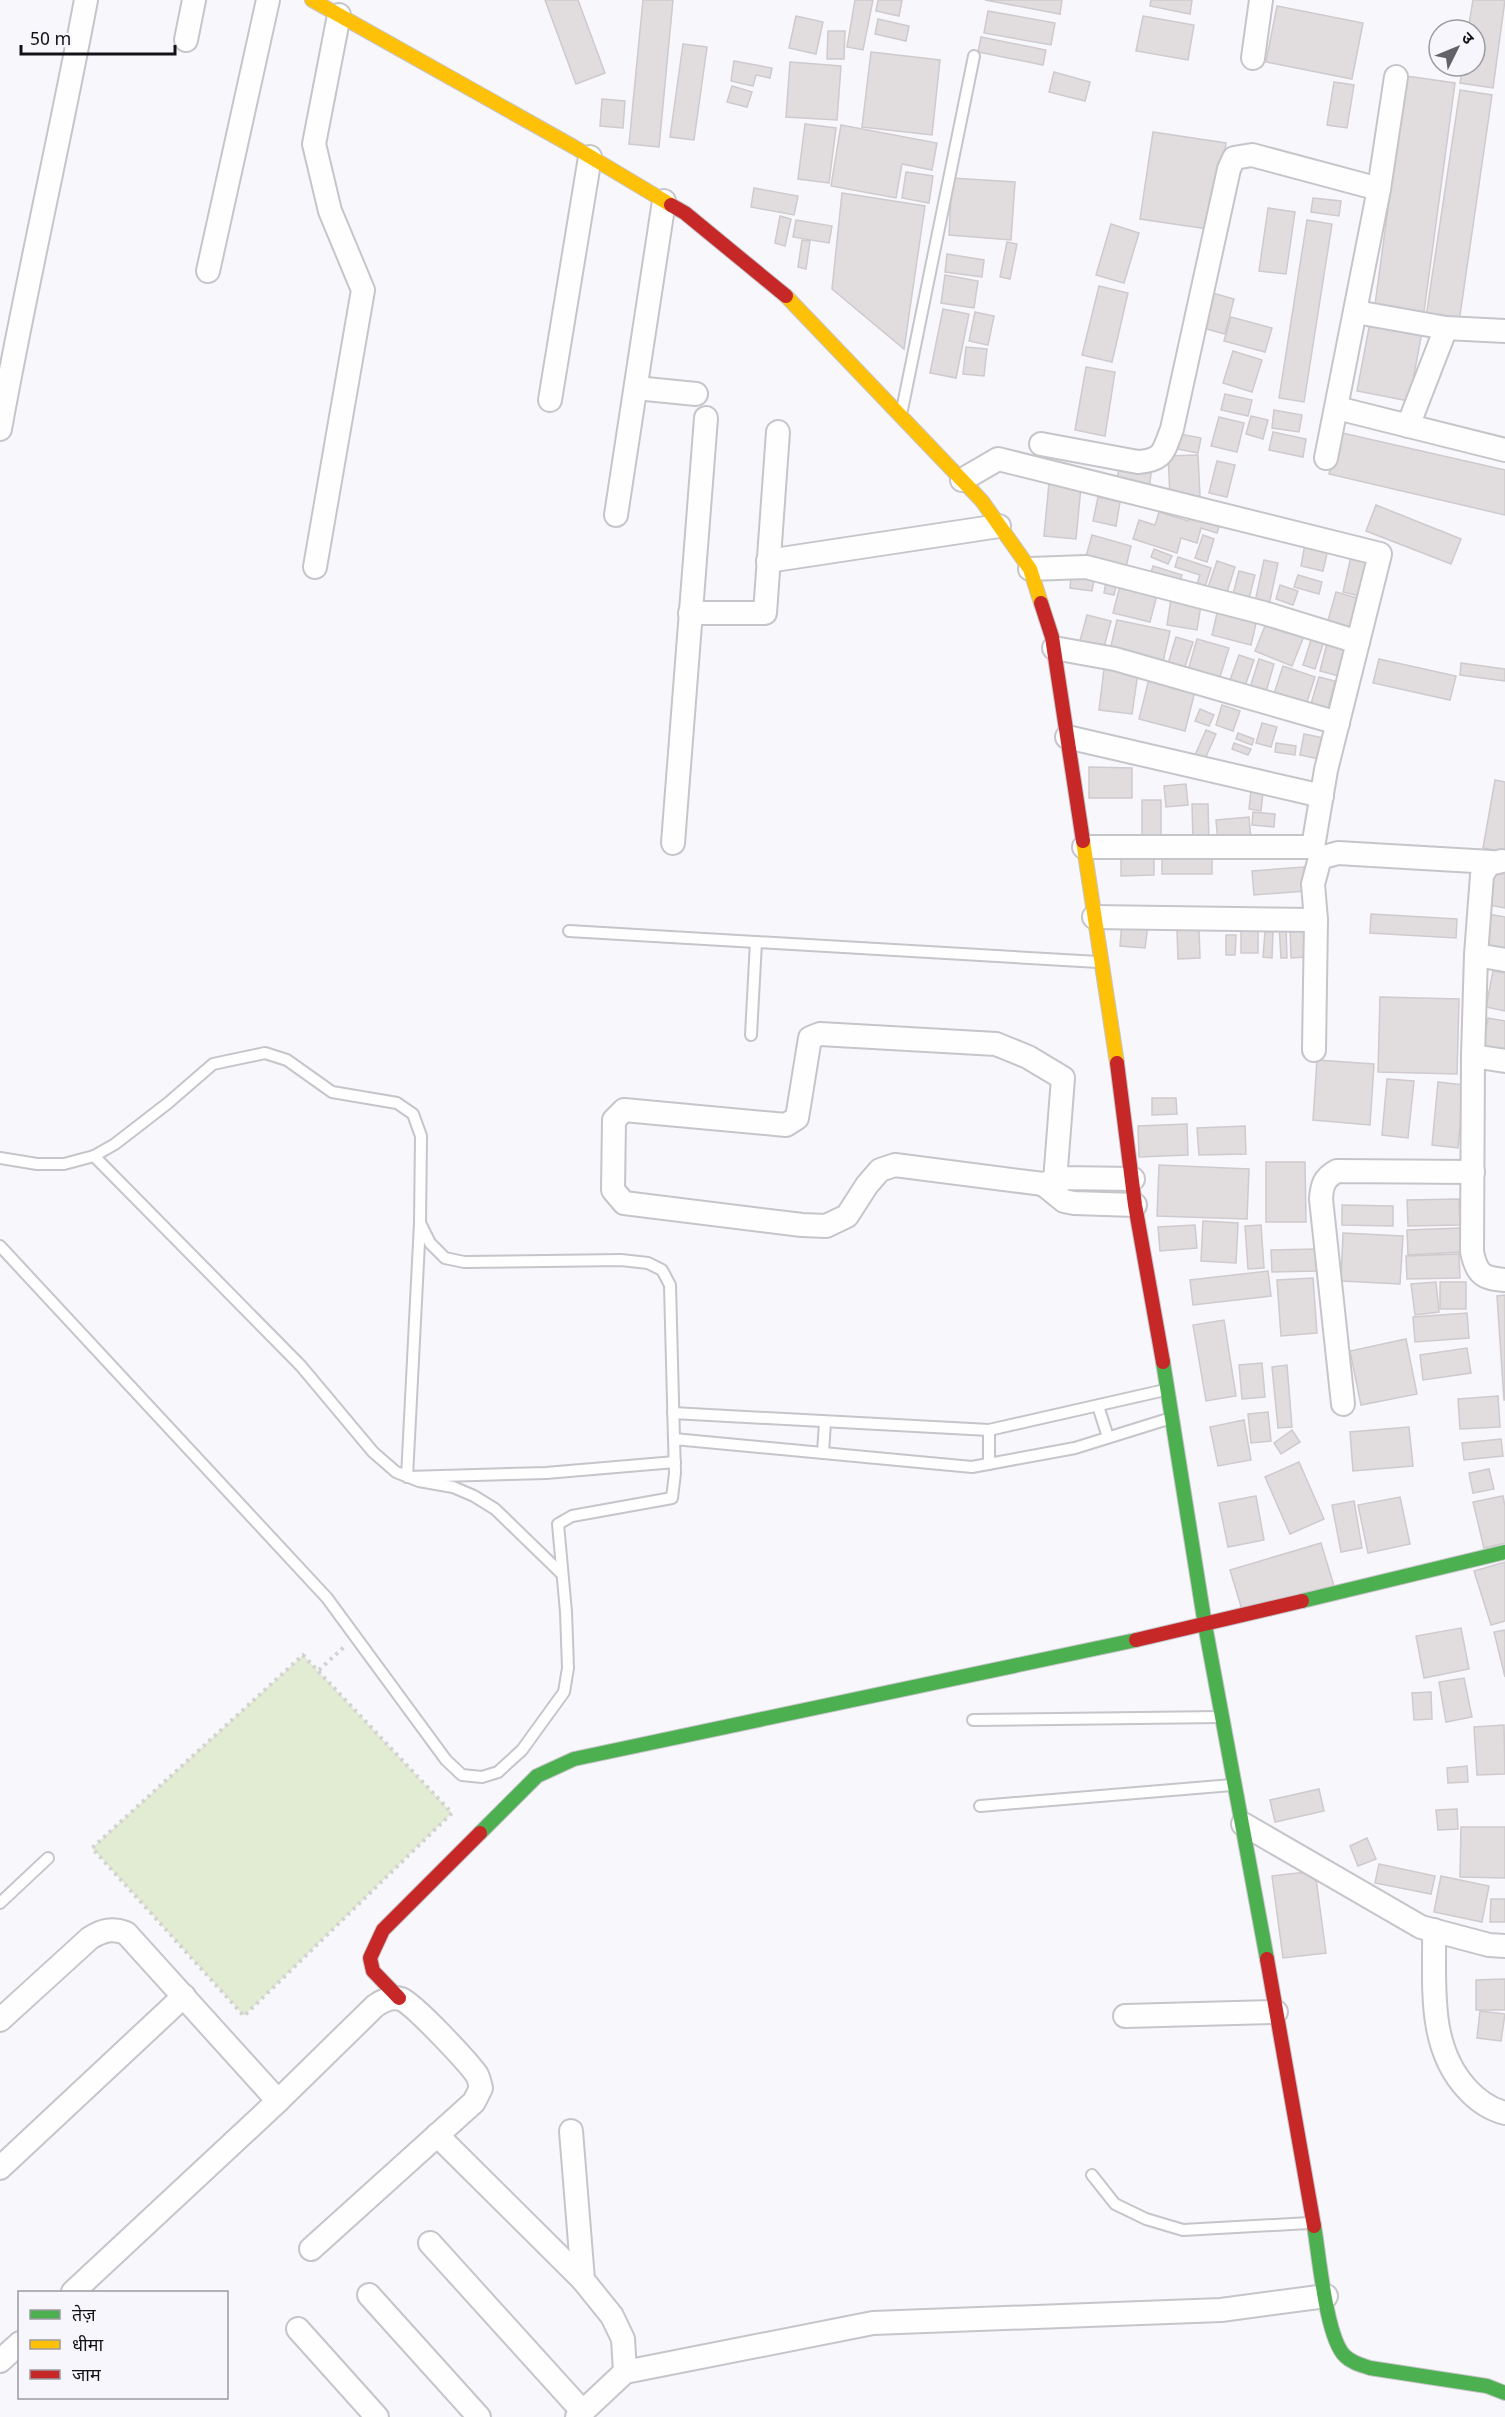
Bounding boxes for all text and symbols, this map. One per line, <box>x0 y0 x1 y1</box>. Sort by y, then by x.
scale bar <box>21 18 176 56</box>
north arrow <box>1427 18 1487 78</box>
text: 50 m <box>30 29 71 52</box>
text: उ <box>1455 29 1477 51</box>
legend <box>18 2291 228 2399</box>
text: तेज़ <box>72 2304 96 2328</box>
text: धीमा <box>72 2335 103 2358</box>
text: जाम <box>72 2365 102 2388</box>

